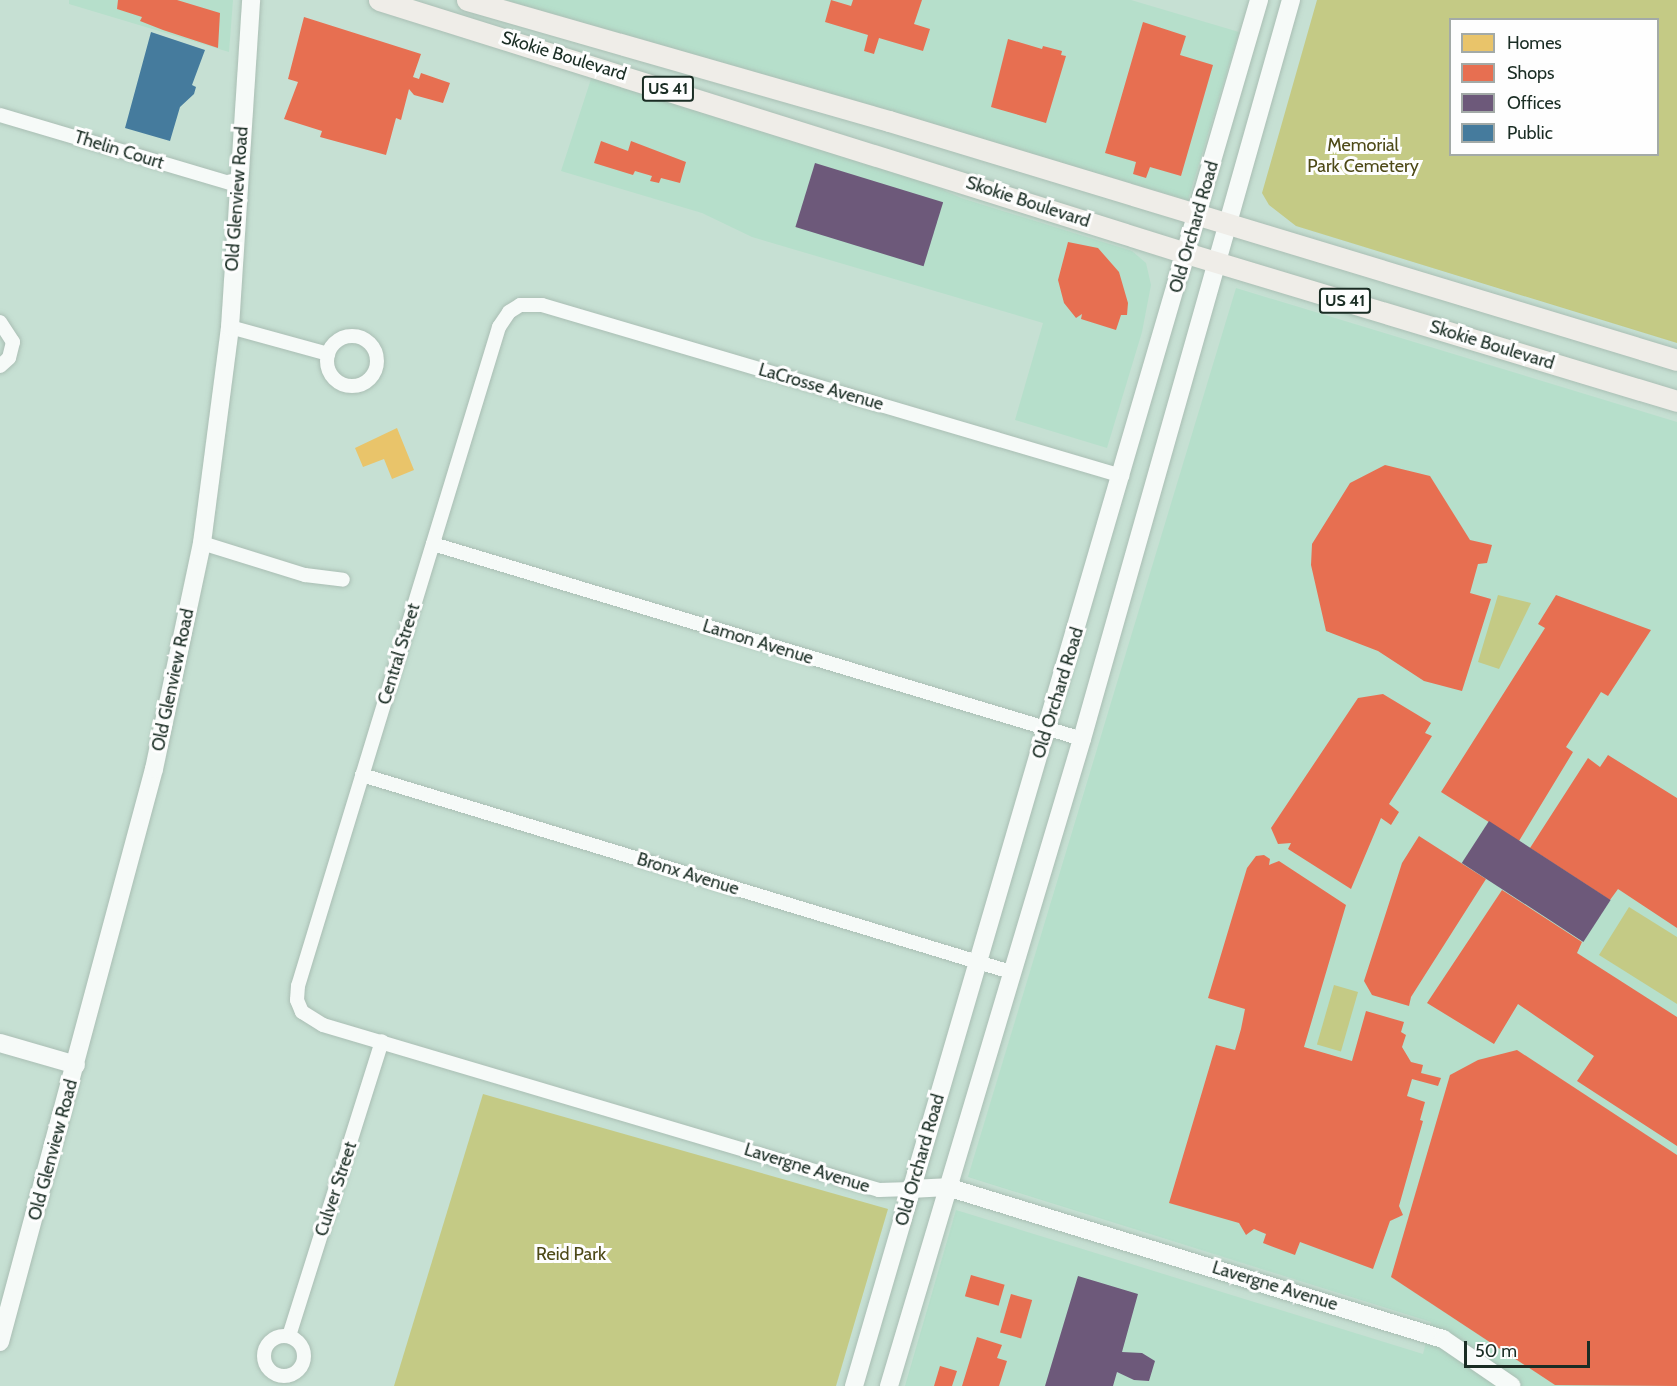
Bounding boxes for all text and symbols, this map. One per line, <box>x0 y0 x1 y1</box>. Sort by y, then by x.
legend <box>1449 18 1659 156</box>
street label: Skokie Boulevard <box>499 27 629 85</box>
text: Homes <box>1507 32 1562 54</box>
text: Shops <box>1507 62 1555 84</box>
road number: US 41 <box>641 76 695 102</box>
text: Offices <box>1507 92 1561 114</box>
text: Public <box>1507 122 1553 144</box>
street label: Thelin Court <box>72 126 166 174</box>
street label: Old Glenview Road <box>221 126 253 272</box>
park label: Memorial Park Cemetery <box>1307 135 1419 178</box>
street label: Old Orchard Road <box>1165 159 1223 295</box>
street label: Skokie Boulevard <box>963 172 1093 232</box>
road number: US 41 <box>1318 288 1372 314</box>
street label: Skokie Boulevard <box>1427 316 1557 374</box>
street label: LaCrosse Avenue <box>756 359 886 415</box>
street label: Central Street <box>373 601 425 707</box>
street label: Old Glenview Road <box>147 607 199 753</box>
street label: Lamon Avenue <box>700 615 816 669</box>
street label: Old Orchard Road <box>1028 625 1088 761</box>
street label: Bronx Avenue <box>634 848 742 900</box>
street label: Old Glenview Road <box>24 1077 82 1223</box>
street label: Old Orchard Road <box>891 1092 949 1228</box>
street label: Culver Street <box>311 1139 361 1239</box>
street label: Lavergne Avenue <box>742 1139 872 1197</box>
park label: Reid Park <box>536 1243 606 1265</box>
street label: Lavergne Avenue <box>1210 1257 1340 1315</box>
scale bar <box>1467 1329 1593 1367</box>
text: 50 m <box>1475 1340 1517 1362</box>

